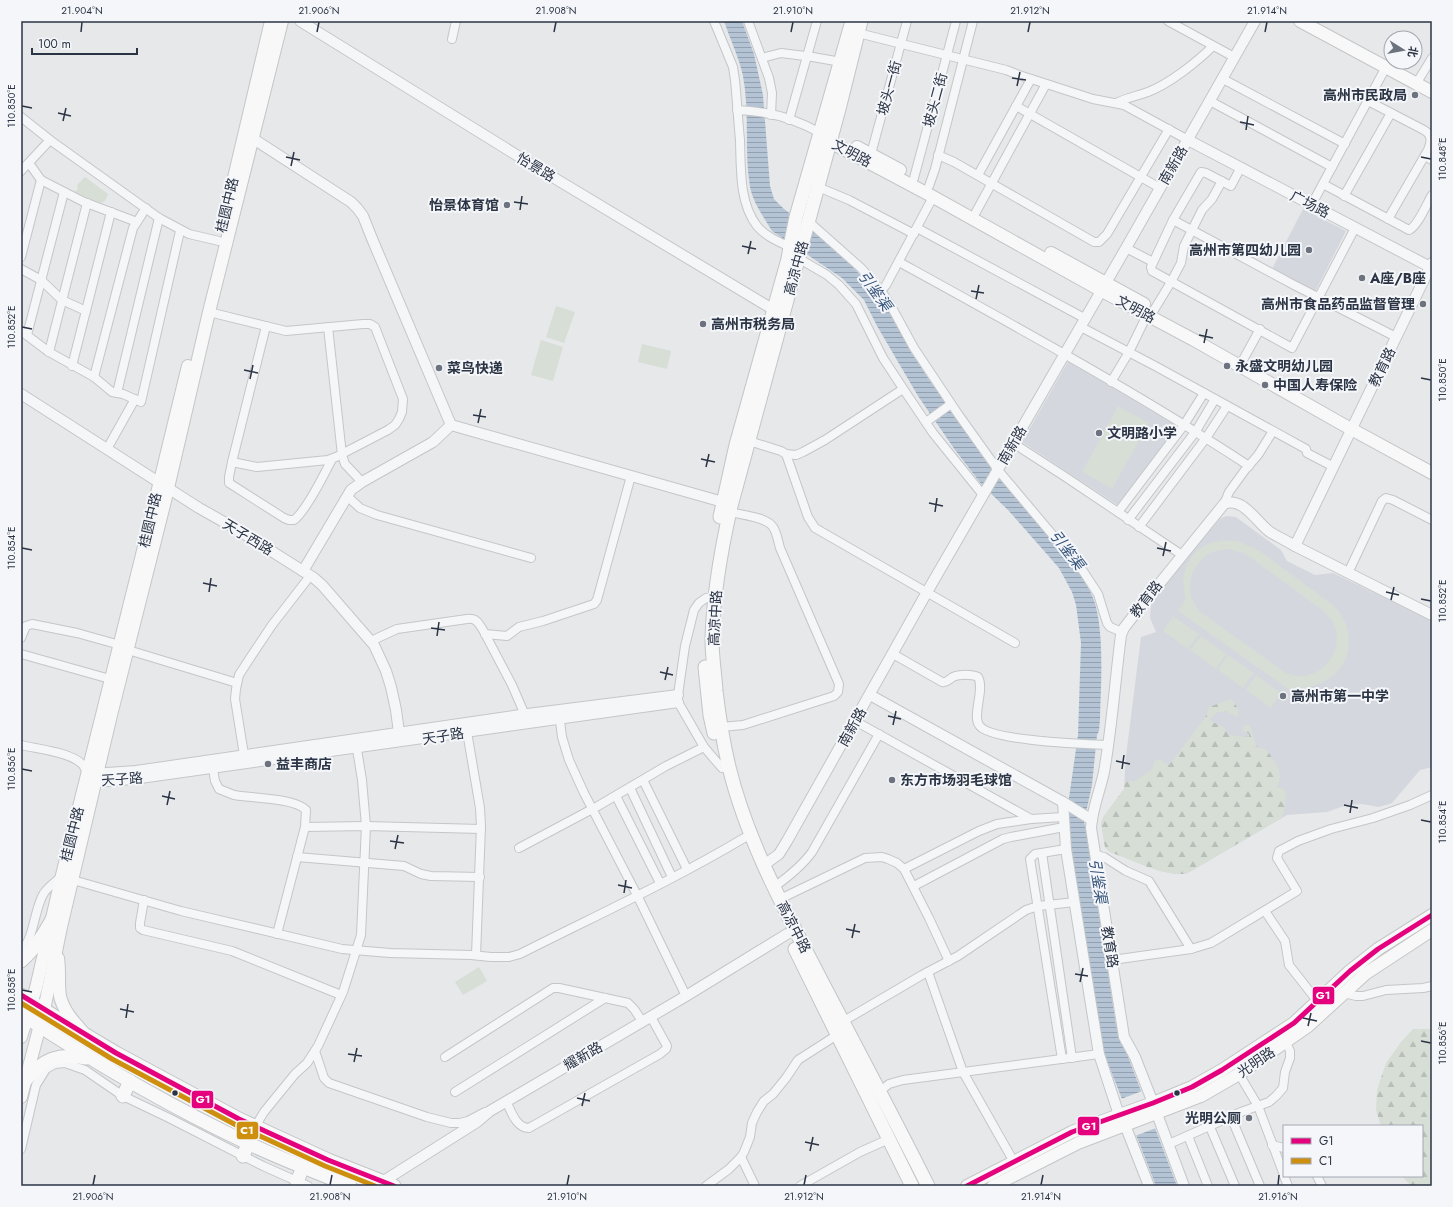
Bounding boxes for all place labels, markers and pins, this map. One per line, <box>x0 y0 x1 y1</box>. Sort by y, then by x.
place label: 高州市民政局 <box>1323 85 1407 105</box>
marker: 高州市民政局 <box>1410 90 1420 100</box>
place label: 怡景体育馆 <box>429 195 499 215</box>
marker: 怡景体育馆 <box>502 200 512 210</box>
place label: 高州市第四幼儿园 <box>1189 240 1301 260</box>
marker: 高州市第四幼儿园 <box>1304 245 1314 255</box>
place label: A座/B座 <box>1369 268 1426 288</box>
marker: A座/B座 <box>1357 273 1367 283</box>
place label: 高州市食品药品监督管理 <box>1261 294 1415 314</box>
marker: 高州市食品药品监督管理 <box>1418 299 1428 309</box>
place label: 高州市税务局 <box>711 314 795 334</box>
marker: 高州市税务局 <box>698 319 708 329</box>
place label: 永盛文明幼儿园 <box>1235 356 1333 376</box>
place label: 菜鸟快递 <box>447 358 503 378</box>
marker: 永盛文明幼儿园 <box>1222 361 1232 371</box>
marker: 菜鸟快递 <box>434 363 444 373</box>
place label: 中国人寿保险 <box>1273 375 1358 395</box>
marker: 中国人寿保险 <box>1260 380 1270 390</box>
place label: 文明路小学 <box>1107 423 1177 443</box>
marker: 文明路小学 <box>1094 428 1104 438</box>
place label: 高州市第一中学 <box>1291 686 1389 706</box>
marker: 高州市第一中学 <box>1278 691 1288 701</box>
place label: 益丰商店 <box>276 754 332 774</box>
marker: 益丰商店 <box>263 759 273 769</box>
place label: 东方市场羽毛球馆 <box>900 770 1012 790</box>
marker: 东方市场羽毛球馆 <box>887 775 897 785</box>
unlabelled marker <box>170 1088 180 1098</box>
unlabelled marker <box>1172 1088 1182 1098</box>
place label: 光明公厕 <box>1185 1108 1241 1128</box>
marker: 光明公厕 <box>1244 1113 1254 1123</box>

